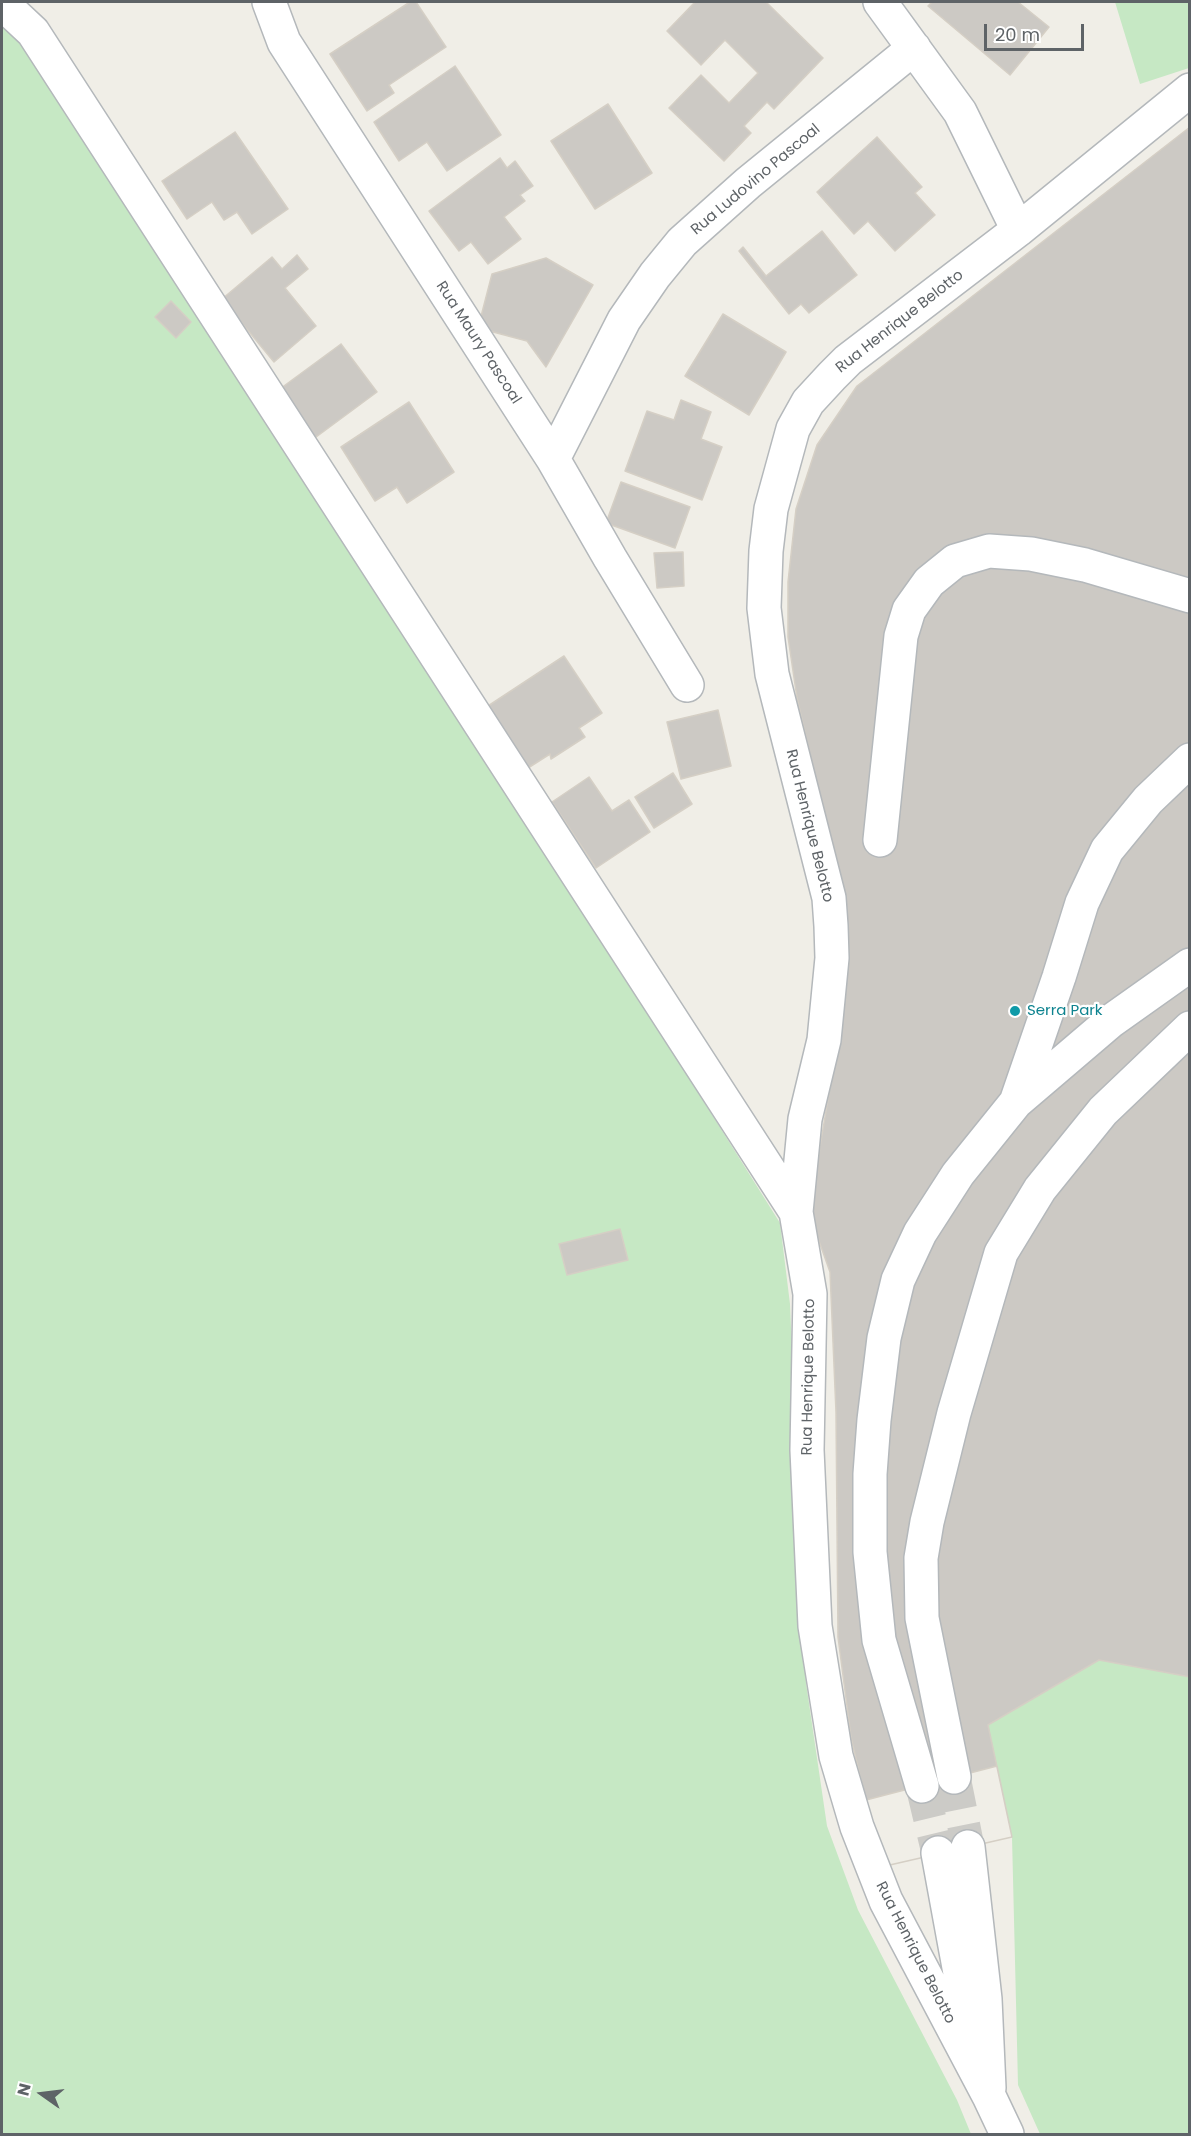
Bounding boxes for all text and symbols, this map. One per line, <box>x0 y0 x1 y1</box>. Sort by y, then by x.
scale bar <box>987 12 1088 50</box>
text: 20 m <box>995 22 1040 47</box>
street label: Rua Ludovino Pascoal <box>688 121 824 239</box>
street label: Rua Henrique Belotto <box>833 267 967 377</box>
street label: Rua Maury Pascoal <box>432 278 524 408</box>
street label: Rua Henrique Belotto <box>781 748 837 904</box>
place label: Serra Park <box>1027 1002 1103 1020</box>
marker: Serra Park <box>1008 1004 1022 1018</box>
street label: Rua Henrique Belotto <box>799 1298 819 1456</box>
street label: Rua Henrique Belotto <box>871 1879 959 2027</box>
north arrow <box>12 2064 72 2124</box>
text: N <box>11 2081 37 2098</box>

